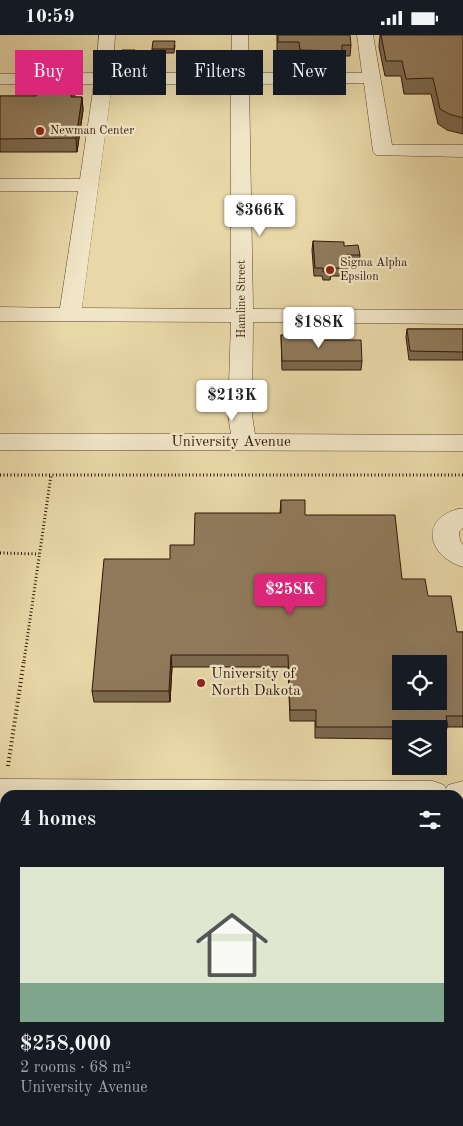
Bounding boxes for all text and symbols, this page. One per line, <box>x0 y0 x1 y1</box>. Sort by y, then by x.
text: 10:59 <box>25 8 74 27</box>
chip: Buy <box>15 50 83 95</box>
chip: Rent <box>93 50 166 95</box>
chip: Filters <box>176 50 263 95</box>
chip: New <box>273 50 346 95</box>
marker: Newman Center <box>34 125 46 137</box>
place label: Newman Center <box>50 125 134 137</box>
pin: $366K <box>225 195 295 237</box>
text: $366K <box>235 203 285 219</box>
place label: Sigma Alpha Epsilon <box>340 257 407 283</box>
street label: Hamline Street <box>236 260 248 338</box>
marker: Sigma Alpha Epsilon <box>324 264 336 276</box>
pin: $188K <box>284 307 354 349</box>
text: $188K <box>294 315 344 331</box>
pin: $213K <box>197 379 267 422</box>
text: $213K <box>207 388 257 404</box>
street label: University Avenue <box>171 435 291 450</box>
pin: $258K <box>255 573 325 616</box>
text: $258K <box>265 582 315 598</box>
map controls <box>392 655 447 775</box>
button: locate <box>392 655 447 710</box>
place label: University of North Dakota <box>211 667 301 699</box>
marker: University of North Dakota <box>195 677 207 689</box>
button: layers <box>392 720 447 775</box>
icon: filters <box>416 806 444 834</box>
text: 4 homes <box>20 809 96 830</box>
icon: home <box>187 900 277 990</box>
text: $258,000 <box>20 1034 111 1055</box>
text: 2 rooms · 68 m² <box>20 1060 131 1076</box>
text: University Avenue <box>20 1080 148 1096</box>

